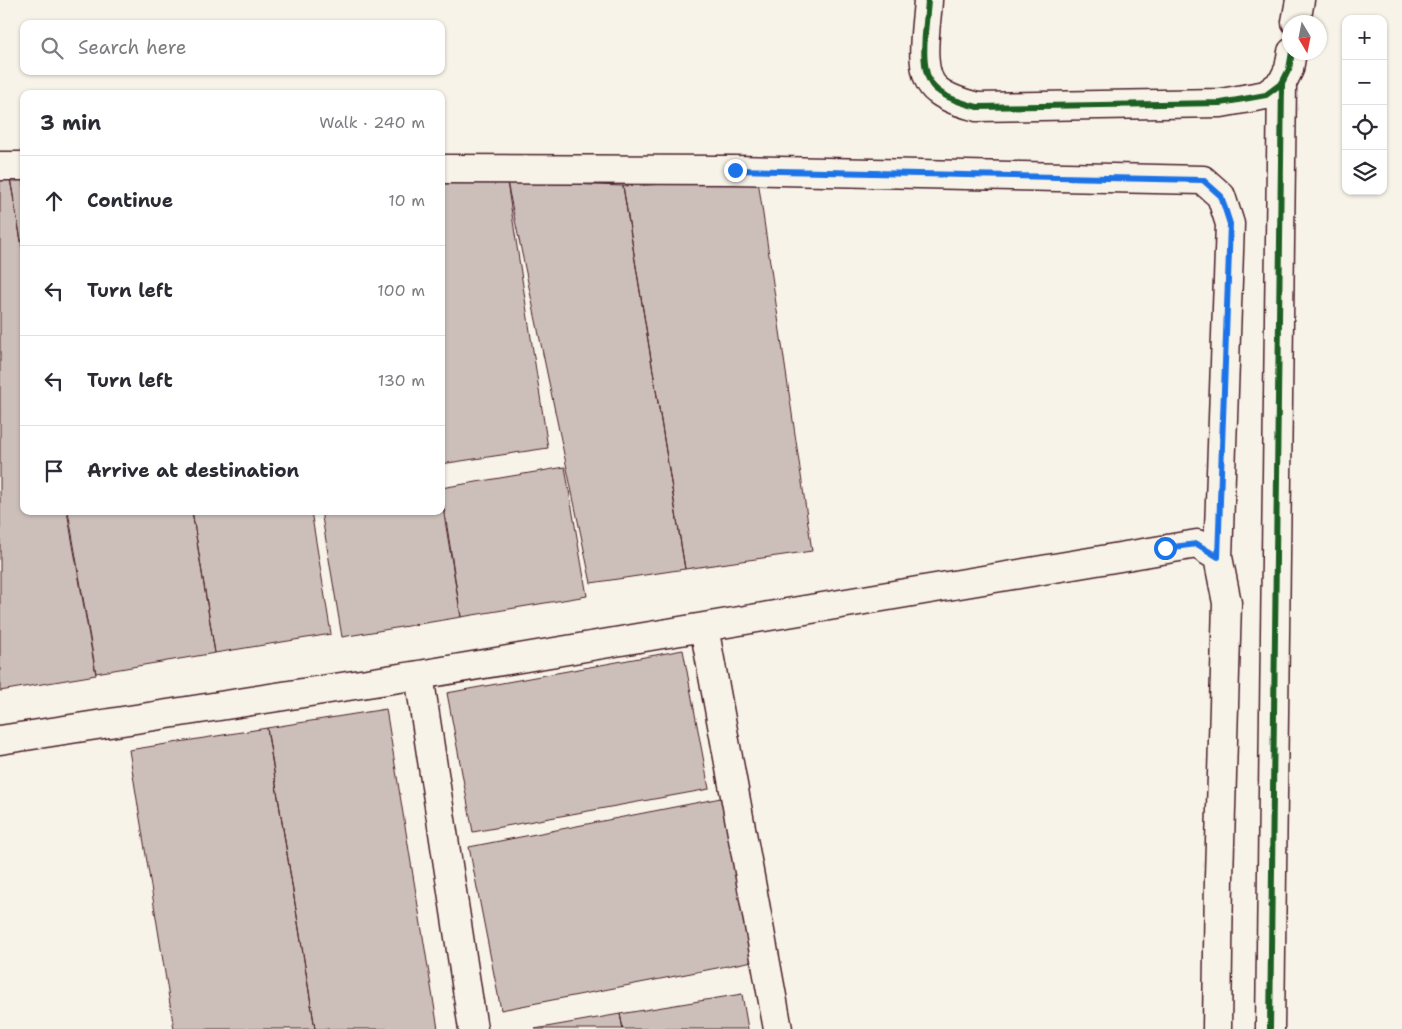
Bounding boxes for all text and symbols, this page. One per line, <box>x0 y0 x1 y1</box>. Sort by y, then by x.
north arrow <box>1282 15 1327 60</box>
map controls <box>1342 15 1387 195</box>
button: + <box>1342 15 1387 60</box>
search box <box>20 20 445 75</box>
icon: search <box>38 34 66 62</box>
text: Search here <box>78 35 187 60</box>
button: − <box>1342 60 1387 105</box>
button: locate <box>1342 105 1387 150</box>
text: 3 min <box>40 109 101 137</box>
text: Walk · 240 m <box>319 112 425 133</box>
button: layers <box>1342 150 1387 195</box>
route end <box>724 159 747 182</box>
icon: ahead <box>40 187 68 215</box>
text: Continue <box>87 188 173 213</box>
text: 10 m <box>388 190 425 211</box>
icon: left <box>40 277 68 305</box>
text: Turn left <box>87 278 173 303</box>
text: 100 m <box>377 280 425 301</box>
icon: left <box>40 367 68 395</box>
text: Turn left <box>87 368 173 393</box>
text: 130 m <box>378 370 425 391</box>
icon: arrive <box>40 457 68 485</box>
text: Arrive at destination <box>87 458 299 483</box>
route start <box>1154 537 1177 560</box>

